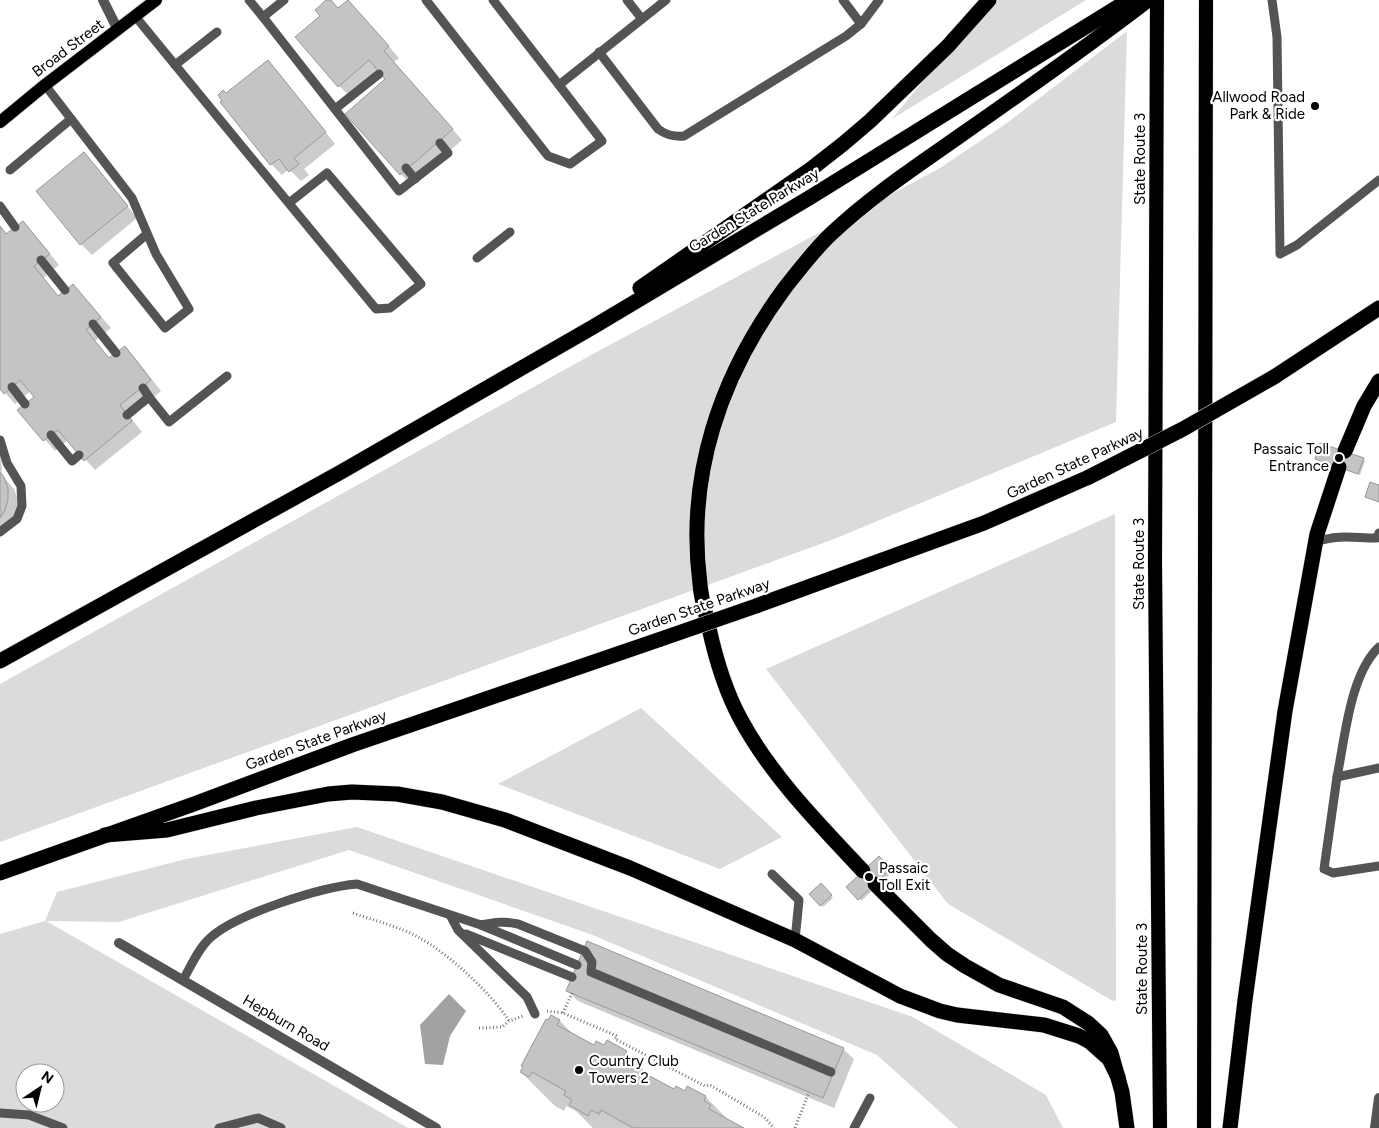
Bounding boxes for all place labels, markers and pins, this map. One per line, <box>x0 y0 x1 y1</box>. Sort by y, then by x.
place label: Allwood Road Park & Ride <box>1212 88 1305 123</box>
marker: Allwood Road Park & Ride <box>1309 100 1321 112</box>
place label: Passaic Toll Entrance <box>1253 440 1329 475</box>
marker: Passaic Toll Entrance <box>1333 452 1345 464</box>
place label: Passaic Toll Exit <box>879 859 931 894</box>
marker: Passaic Toll Exit <box>863 871 875 883</box>
place label: Country Club Towers 2 <box>589 1052 679 1087</box>
marker: Country Club Towers 2 <box>573 1064 585 1076</box>

